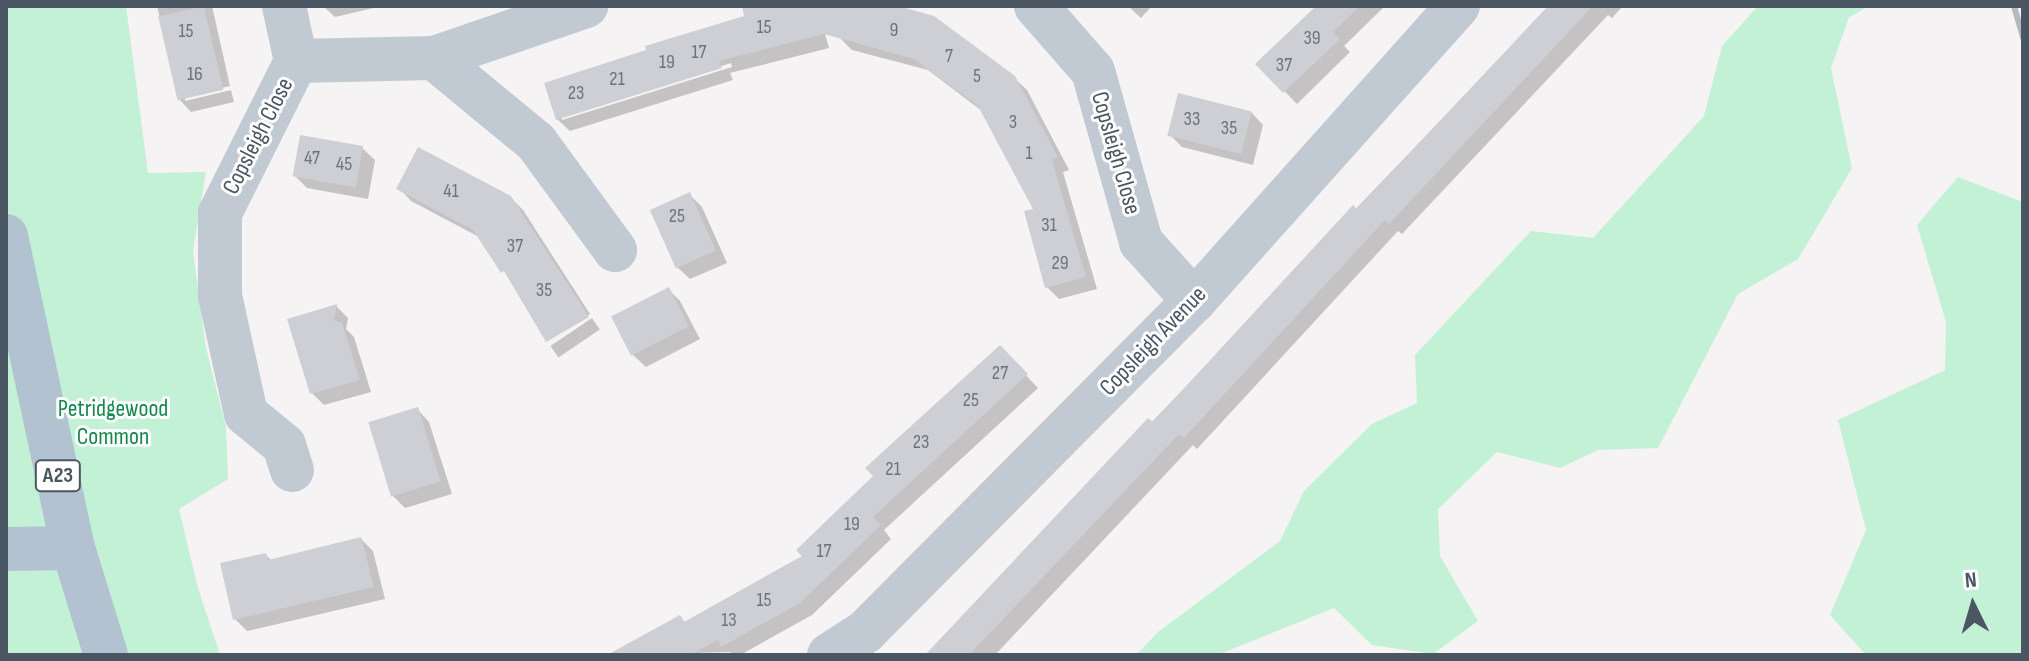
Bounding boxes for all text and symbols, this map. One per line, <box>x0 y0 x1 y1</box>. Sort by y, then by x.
house number: 15 <box>756 15 772 39</box>
house number: 9 <box>890 18 898 42</box>
house number: 15 <box>178 19 194 43</box>
house number: 39 <box>1303 26 1321 50</box>
house number: 17 <box>692 40 706 64</box>
house number: 7 <box>945 44 953 68</box>
house number: 19 <box>659 50 675 74</box>
house number: 37 <box>1276 53 1292 77</box>
house number: 16 <box>187 62 203 86</box>
house number: 5 <box>973 64 981 88</box>
house number: 21 <box>609 67 625 91</box>
street label: Copsleigh Close <box>216 73 300 199</box>
house number: 23 <box>568 81 584 105</box>
street label: Copsleigh Close <box>1085 88 1147 218</box>
house number: 33 <box>1184 107 1200 131</box>
house number: 3 <box>1009 110 1017 134</box>
house number: 35 <box>1221 116 1237 140</box>
house number: 1 <box>1026 141 1032 165</box>
house number: 47 <box>304 146 320 170</box>
house number: 45 <box>336 152 352 176</box>
house number: 41 <box>443 179 459 203</box>
house number: 25 <box>669 204 685 228</box>
house number: 31 <box>1041 213 1057 237</box>
house number: 37 <box>507 234 523 258</box>
house number: 29 <box>1051 251 1069 275</box>
house number: 35 <box>536 278 552 302</box>
street label: Copsleigh Avenue <box>1094 280 1212 402</box>
house number: 27 <box>992 361 1008 385</box>
house number: 25 <box>963 388 979 412</box>
park label: Petridgewood Common <box>58 395 168 451</box>
house number: 23 <box>913 430 929 454</box>
house number: 21 <box>885 457 901 481</box>
road number: A23 <box>34 458 82 494</box>
house number: 19 <box>844 512 860 536</box>
house number: 17 <box>817 539 831 563</box>
north arrow <box>1933 565 2013 645</box>
text: N <box>1964 567 1978 595</box>
house number: 15 <box>756 588 772 612</box>
house number: 13 <box>721 608 737 632</box>

